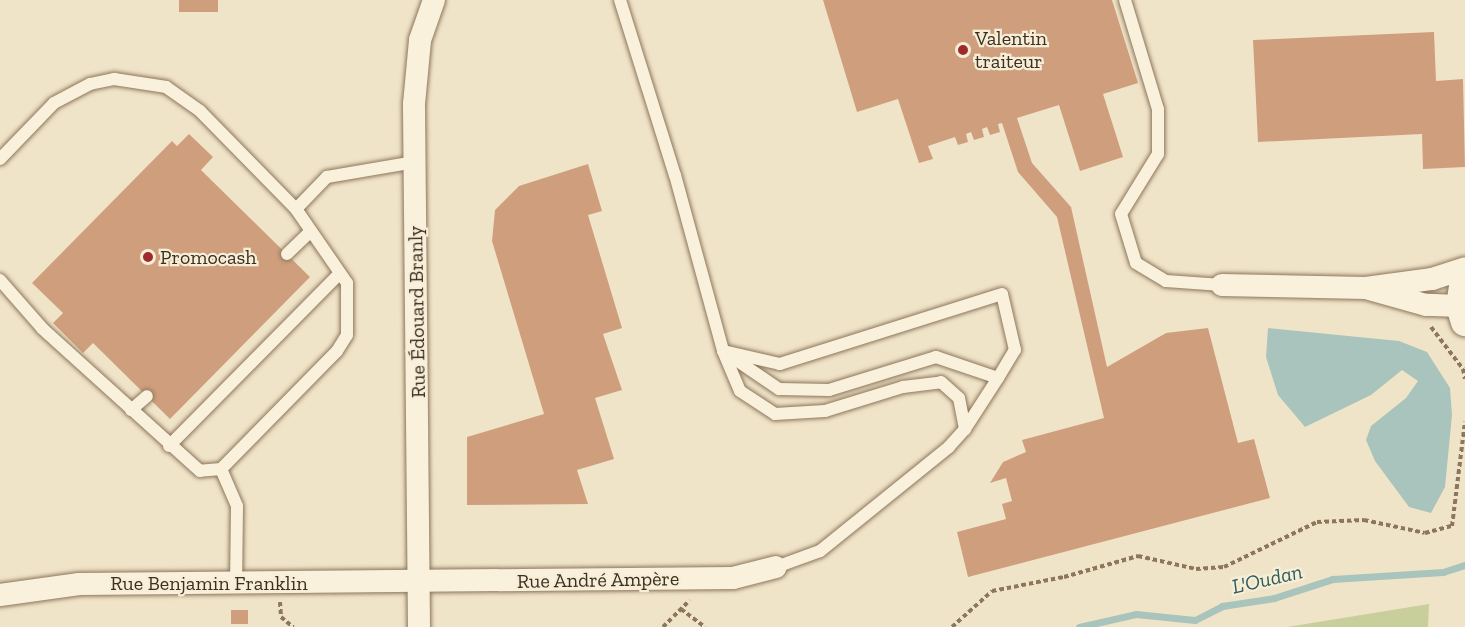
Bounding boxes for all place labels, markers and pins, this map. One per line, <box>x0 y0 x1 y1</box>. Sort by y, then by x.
place label: Valentin traiteur <box>975 27 1047 74</box>
marker: Valentin traiteur <box>956 43 970 57</box>
place label: Promocash <box>160 245 257 269</box>
marker: Promocash <box>141 250 155 264</box>

